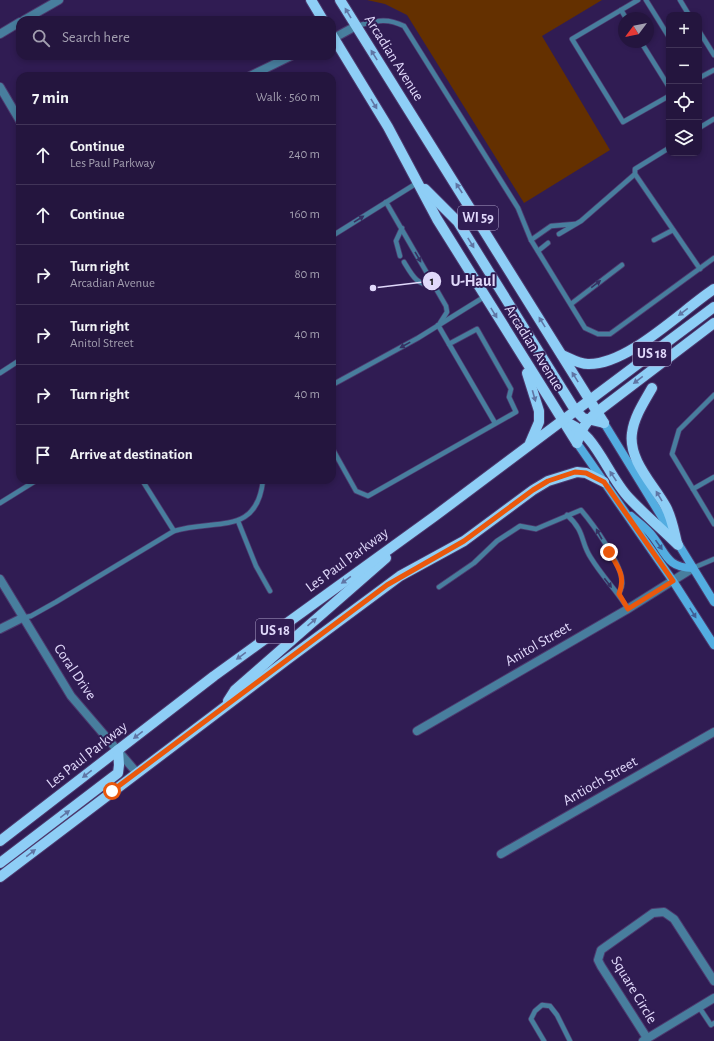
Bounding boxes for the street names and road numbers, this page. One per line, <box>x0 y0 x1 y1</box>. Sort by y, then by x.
street label: Arcadian Avenue <box>362 12 426 104</box>
road number: WI 59 <box>458 206 498 230</box>
street label: Arcadian Avenue <box>502 302 566 394</box>
road number: US 18 <box>633 342 671 366</box>
street label: Les Paul Parkway <box>303 525 392 595</box>
road number: US 18 <box>256 619 294 643</box>
street label: Anitol Street <box>502 619 574 669</box>
street label: Coral Drive <box>51 641 99 703</box>
street label: Les Paul Parkway <box>44 719 131 791</box>
street label: Antioch Street <box>560 754 640 808</box>
street label: Square Circle <box>608 954 660 1026</box>

